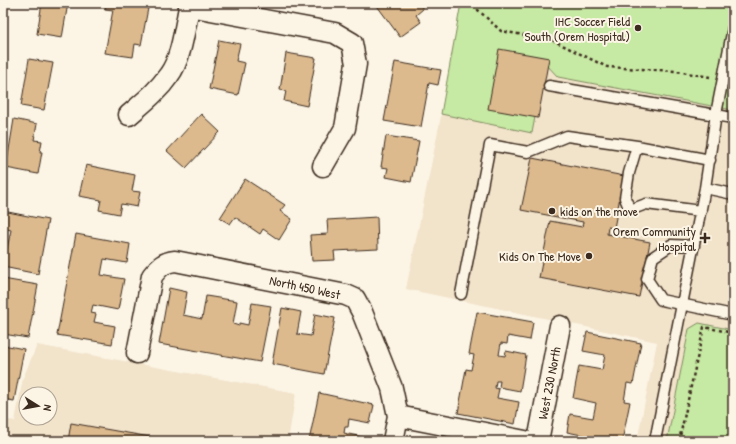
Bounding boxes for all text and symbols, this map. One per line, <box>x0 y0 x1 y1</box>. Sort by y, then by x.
place label: IHC Soccer Field South (Orem Hospital) <box>525 12 630 45</box>
marker: IHC Soccer Field South (Orem Hospital) <box>633 23 643 33</box>
place label: kids on the move <box>560 202 638 220</box>
marker: kids on the move <box>547 206 557 216</box>
place label: Orem Community Hospital <box>613 222 697 255</box>
marker: Orem Community Hospital <box>699 232 711 244</box>
place label: Kids On The Move <box>499 247 581 265</box>
marker: Kids On The Move <box>584 251 594 261</box>
street label: North 450 West <box>268 271 343 303</box>
street label: West 230 North <box>533 345 565 421</box>
north arrow <box>18 386 58 426</box>
text: N <box>40 404 55 412</box>

